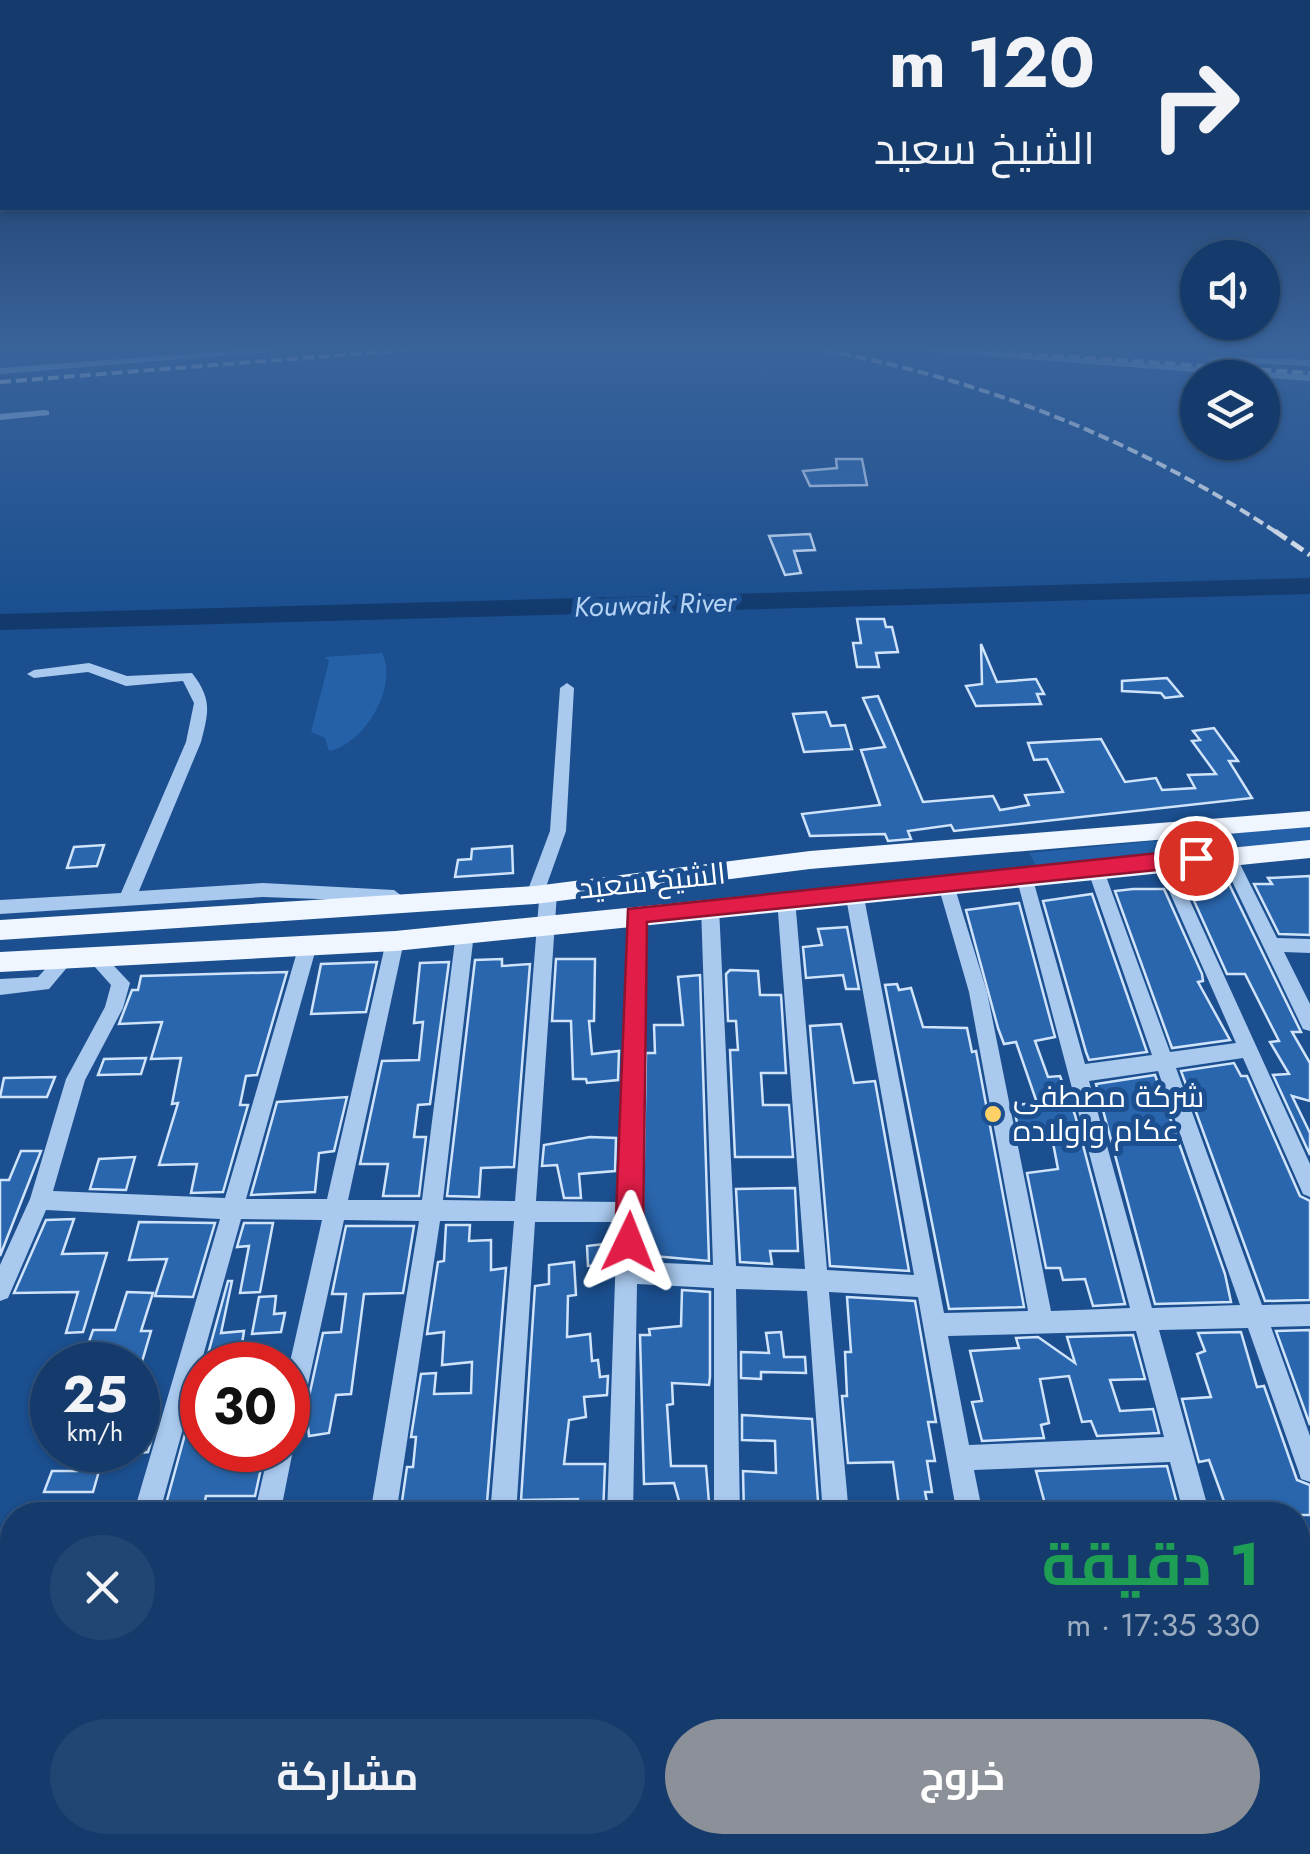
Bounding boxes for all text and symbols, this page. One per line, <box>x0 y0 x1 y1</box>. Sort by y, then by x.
text: 120 m <box>889 12 1095 113</box>
icon: right <box>1130 40 1260 170</box>
text: الشيخ سعيد <box>874 116 1095 181</box>
map controls <box>1180 240 1280 460</box>
button: sound <box>1180 240 1280 340</box>
button: layers <box>1180 360 1280 460</box>
water label: Kouwaik River <box>573 581 738 628</box>
pin <box>1154 816 1239 901</box>
icon: arrive <box>1169 831 1224 886</box>
street label: الشيخ سعيد <box>576 851 728 910</box>
place label: شركة مصطفى عكام واولاده <box>1013 1075 1204 1152</box>
marker: شركة مصطفى عكام واولاده <box>982 1103 1004 1125</box>
position arrow <box>577 1190 681 1294</box>
speed limit sign: 30 <box>180 1342 310 1472</box>
text: 25 <box>62 1358 128 1431</box>
text: km/h <box>67 1414 123 1450</box>
text: 1 دقيقة <box>1042 1521 1260 1608</box>
button: close <box>50 1535 155 1640</box>
text: 330 m · 17:35 <box>1066 1602 1260 1648</box>
button: مشاركة <box>50 1719 645 1834</box>
button: خروج <box>665 1719 1260 1834</box>

